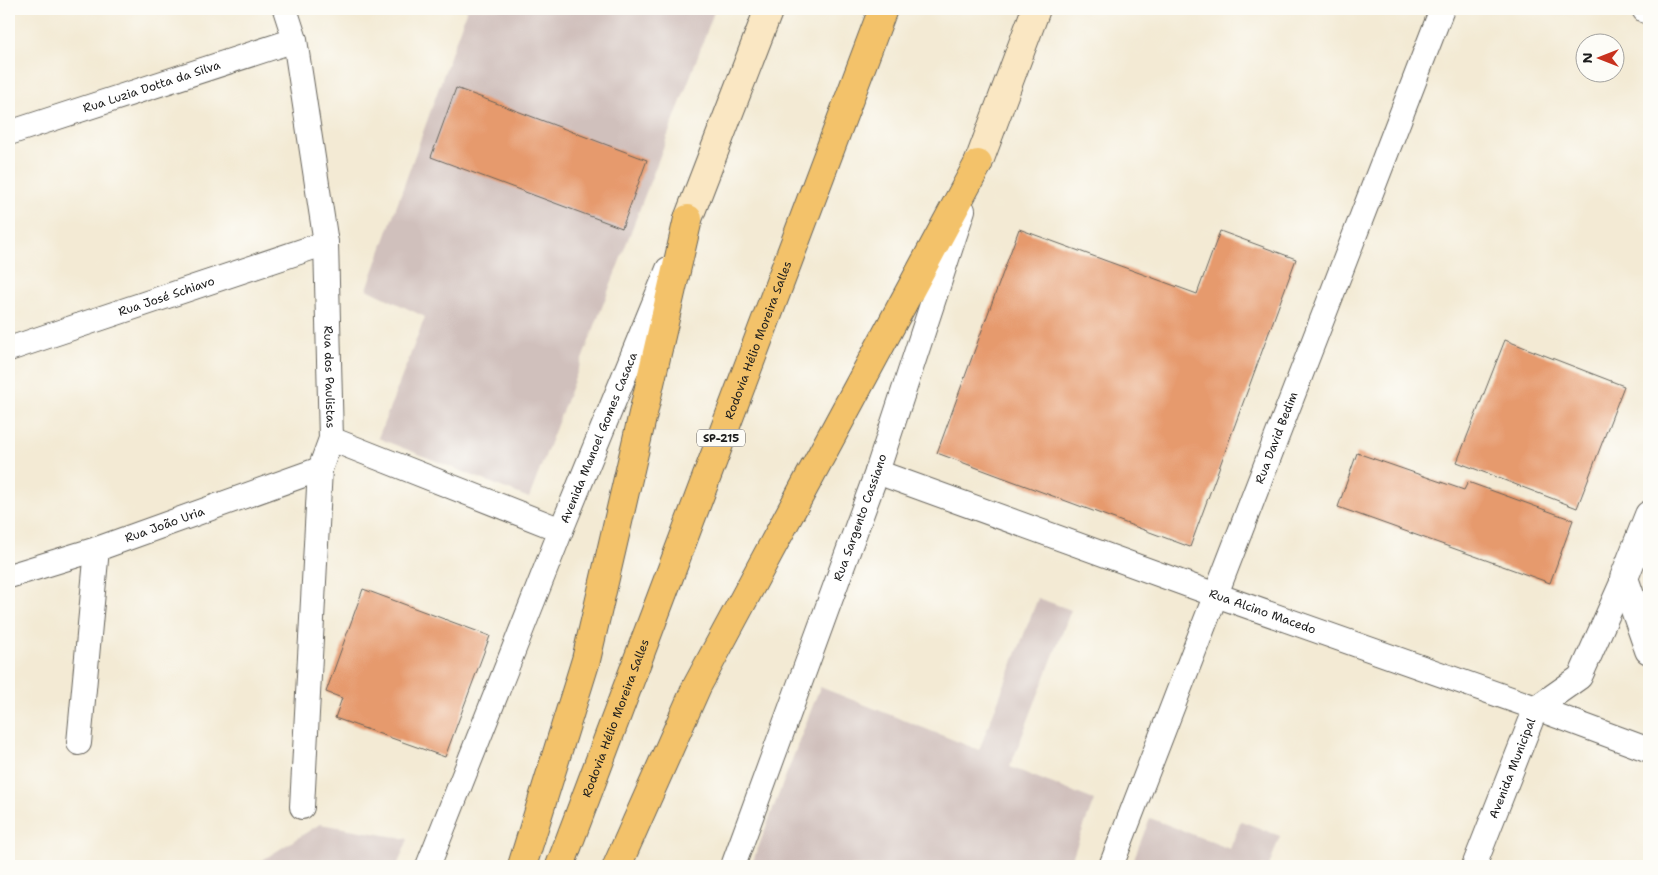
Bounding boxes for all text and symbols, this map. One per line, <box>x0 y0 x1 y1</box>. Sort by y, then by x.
north arrow <box>1576 32 1626 82</box>
text: N <box>1578 52 1596 64</box>
street label: Rua Luzia Dotta da Silva <box>81 57 223 116</box>
street label: Rodovia Hélio Moreira Salles <box>721 259 795 422</box>
street label: Rua José Schiavo <box>116 273 217 320</box>
street label: Rua dos Paulistas <box>320 326 339 429</box>
street label: Avenida Manoel Gomes Casaca <box>557 349 641 526</box>
street label: Rua David Bedim <box>1251 390 1301 486</box>
road number: SP-215 <box>697 429 745 446</box>
street label: Rua Sargento Cassiano <box>830 452 890 583</box>
street label: Rua João Uria <box>123 503 207 546</box>
street label: Rua Alcino Macedo <box>1207 585 1318 638</box>
street label: Rodovia Hélio Moreira Salles <box>579 637 653 800</box>
street label: Avenida Municipal <box>1485 715 1539 821</box>

